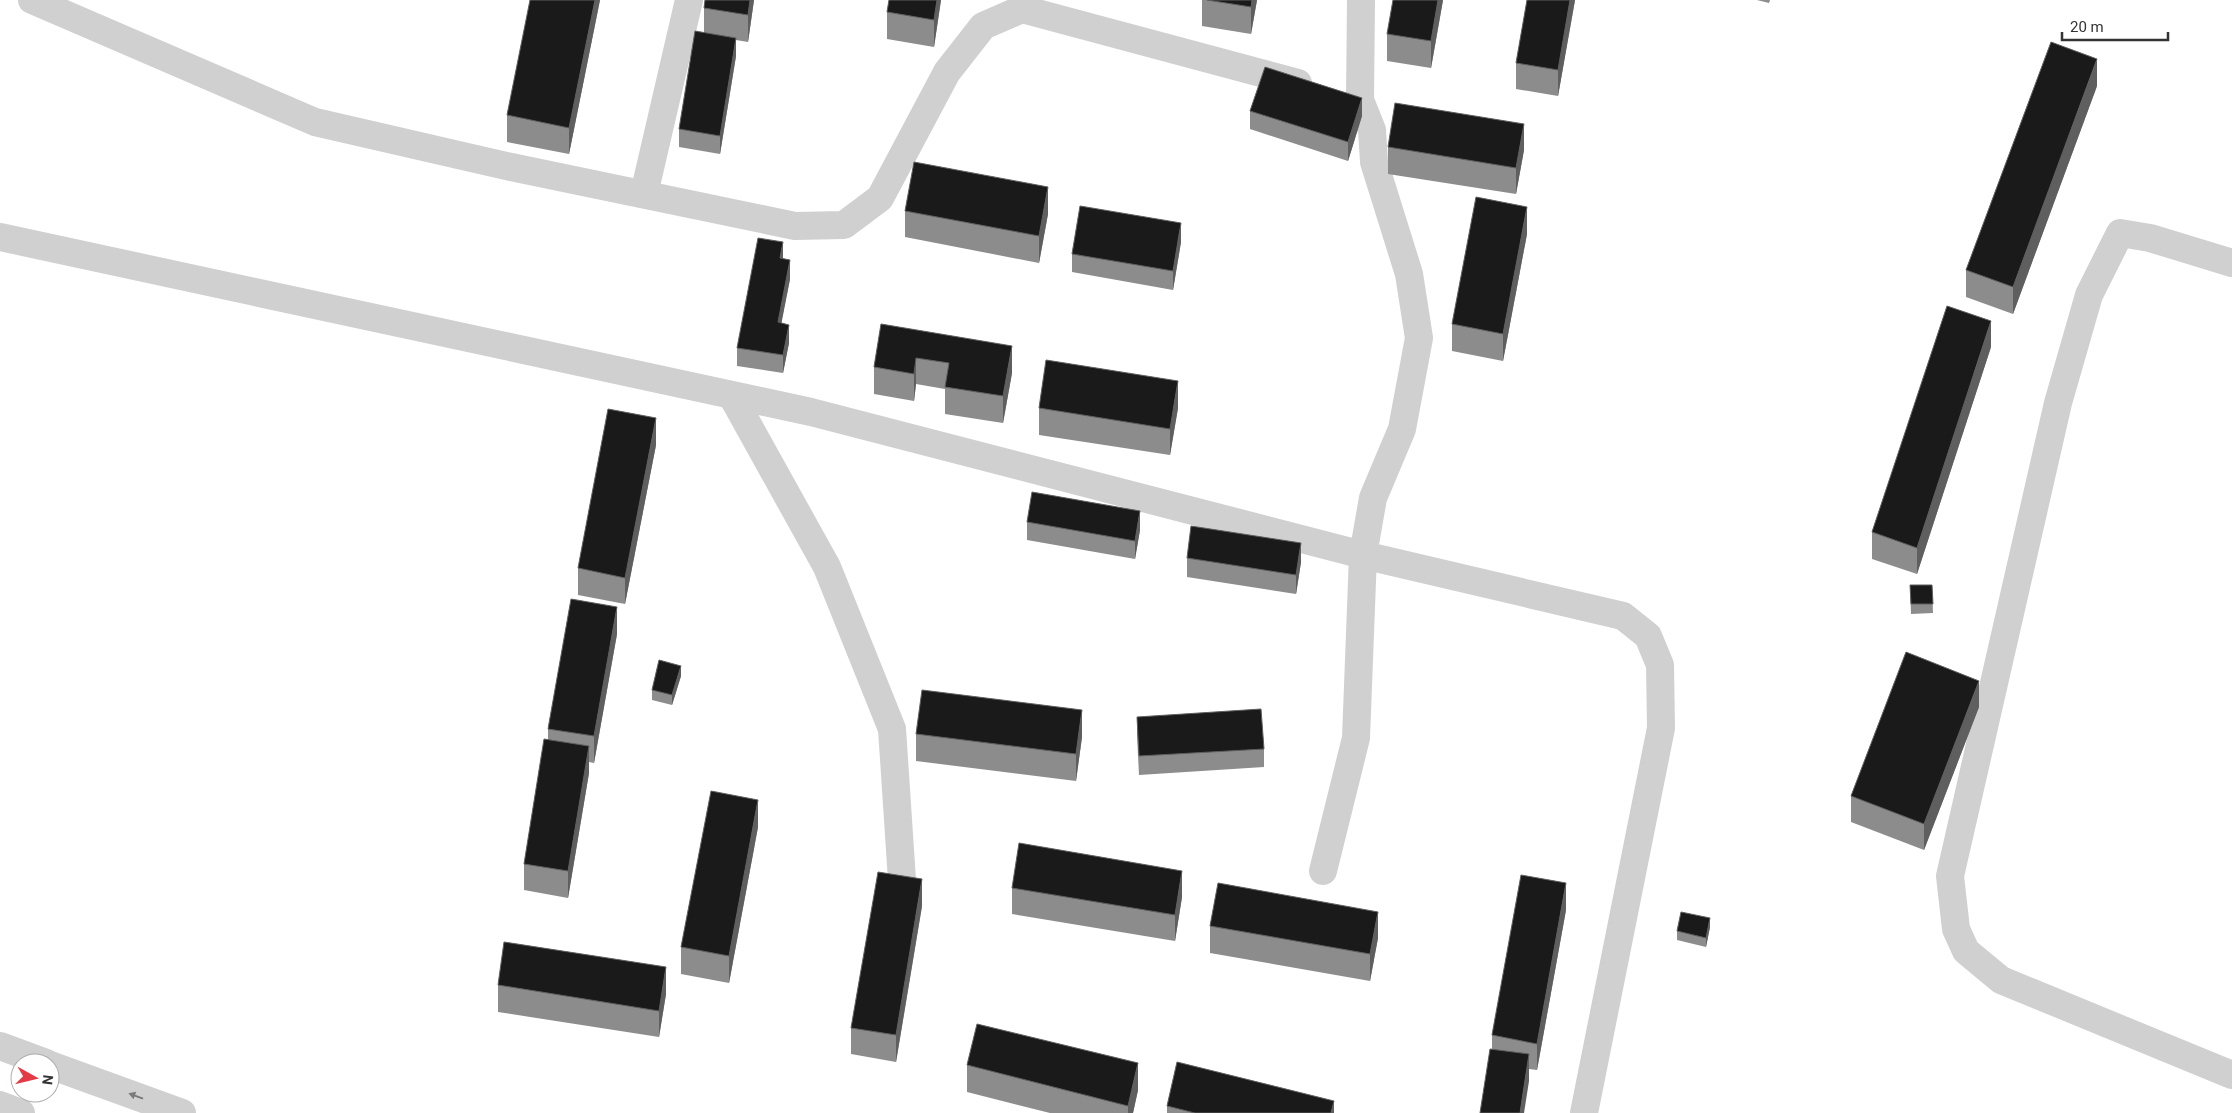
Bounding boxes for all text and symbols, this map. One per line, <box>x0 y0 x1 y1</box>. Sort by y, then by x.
scale bar <box>2062 10 2168 42</box>
text: 20 m <box>2070 18 2104 36</box>
north arrow <box>10 1053 60 1103</box>
text: N <box>39 1074 56 1086</box>
one-way arrow <box>128 1092 143 1100</box>

